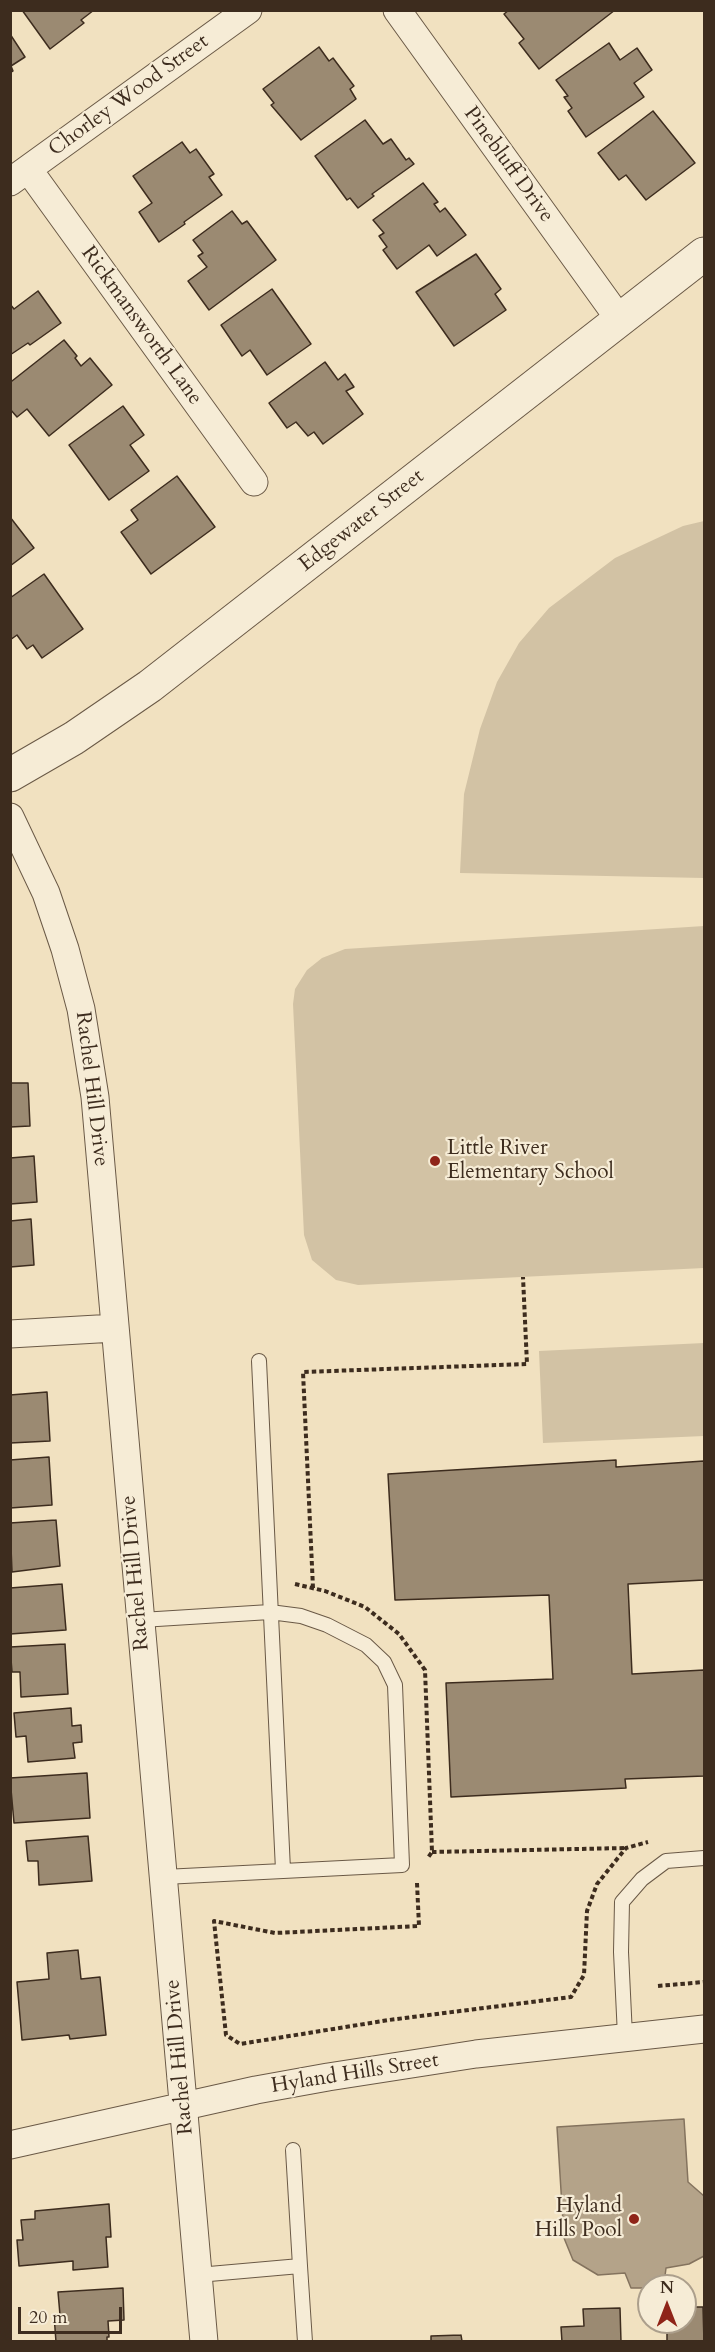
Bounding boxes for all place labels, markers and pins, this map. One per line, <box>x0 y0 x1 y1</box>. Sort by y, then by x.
place label: Little River Elementary School <box>447 1136 614 1186</box>
marker: Little River Elementary School <box>428 1154 442 1168</box>
place label: Hyland Hills Pool <box>535 2194 622 2244</box>
marker: Hyland Hills Pool <box>627 2212 641 2226</box>

